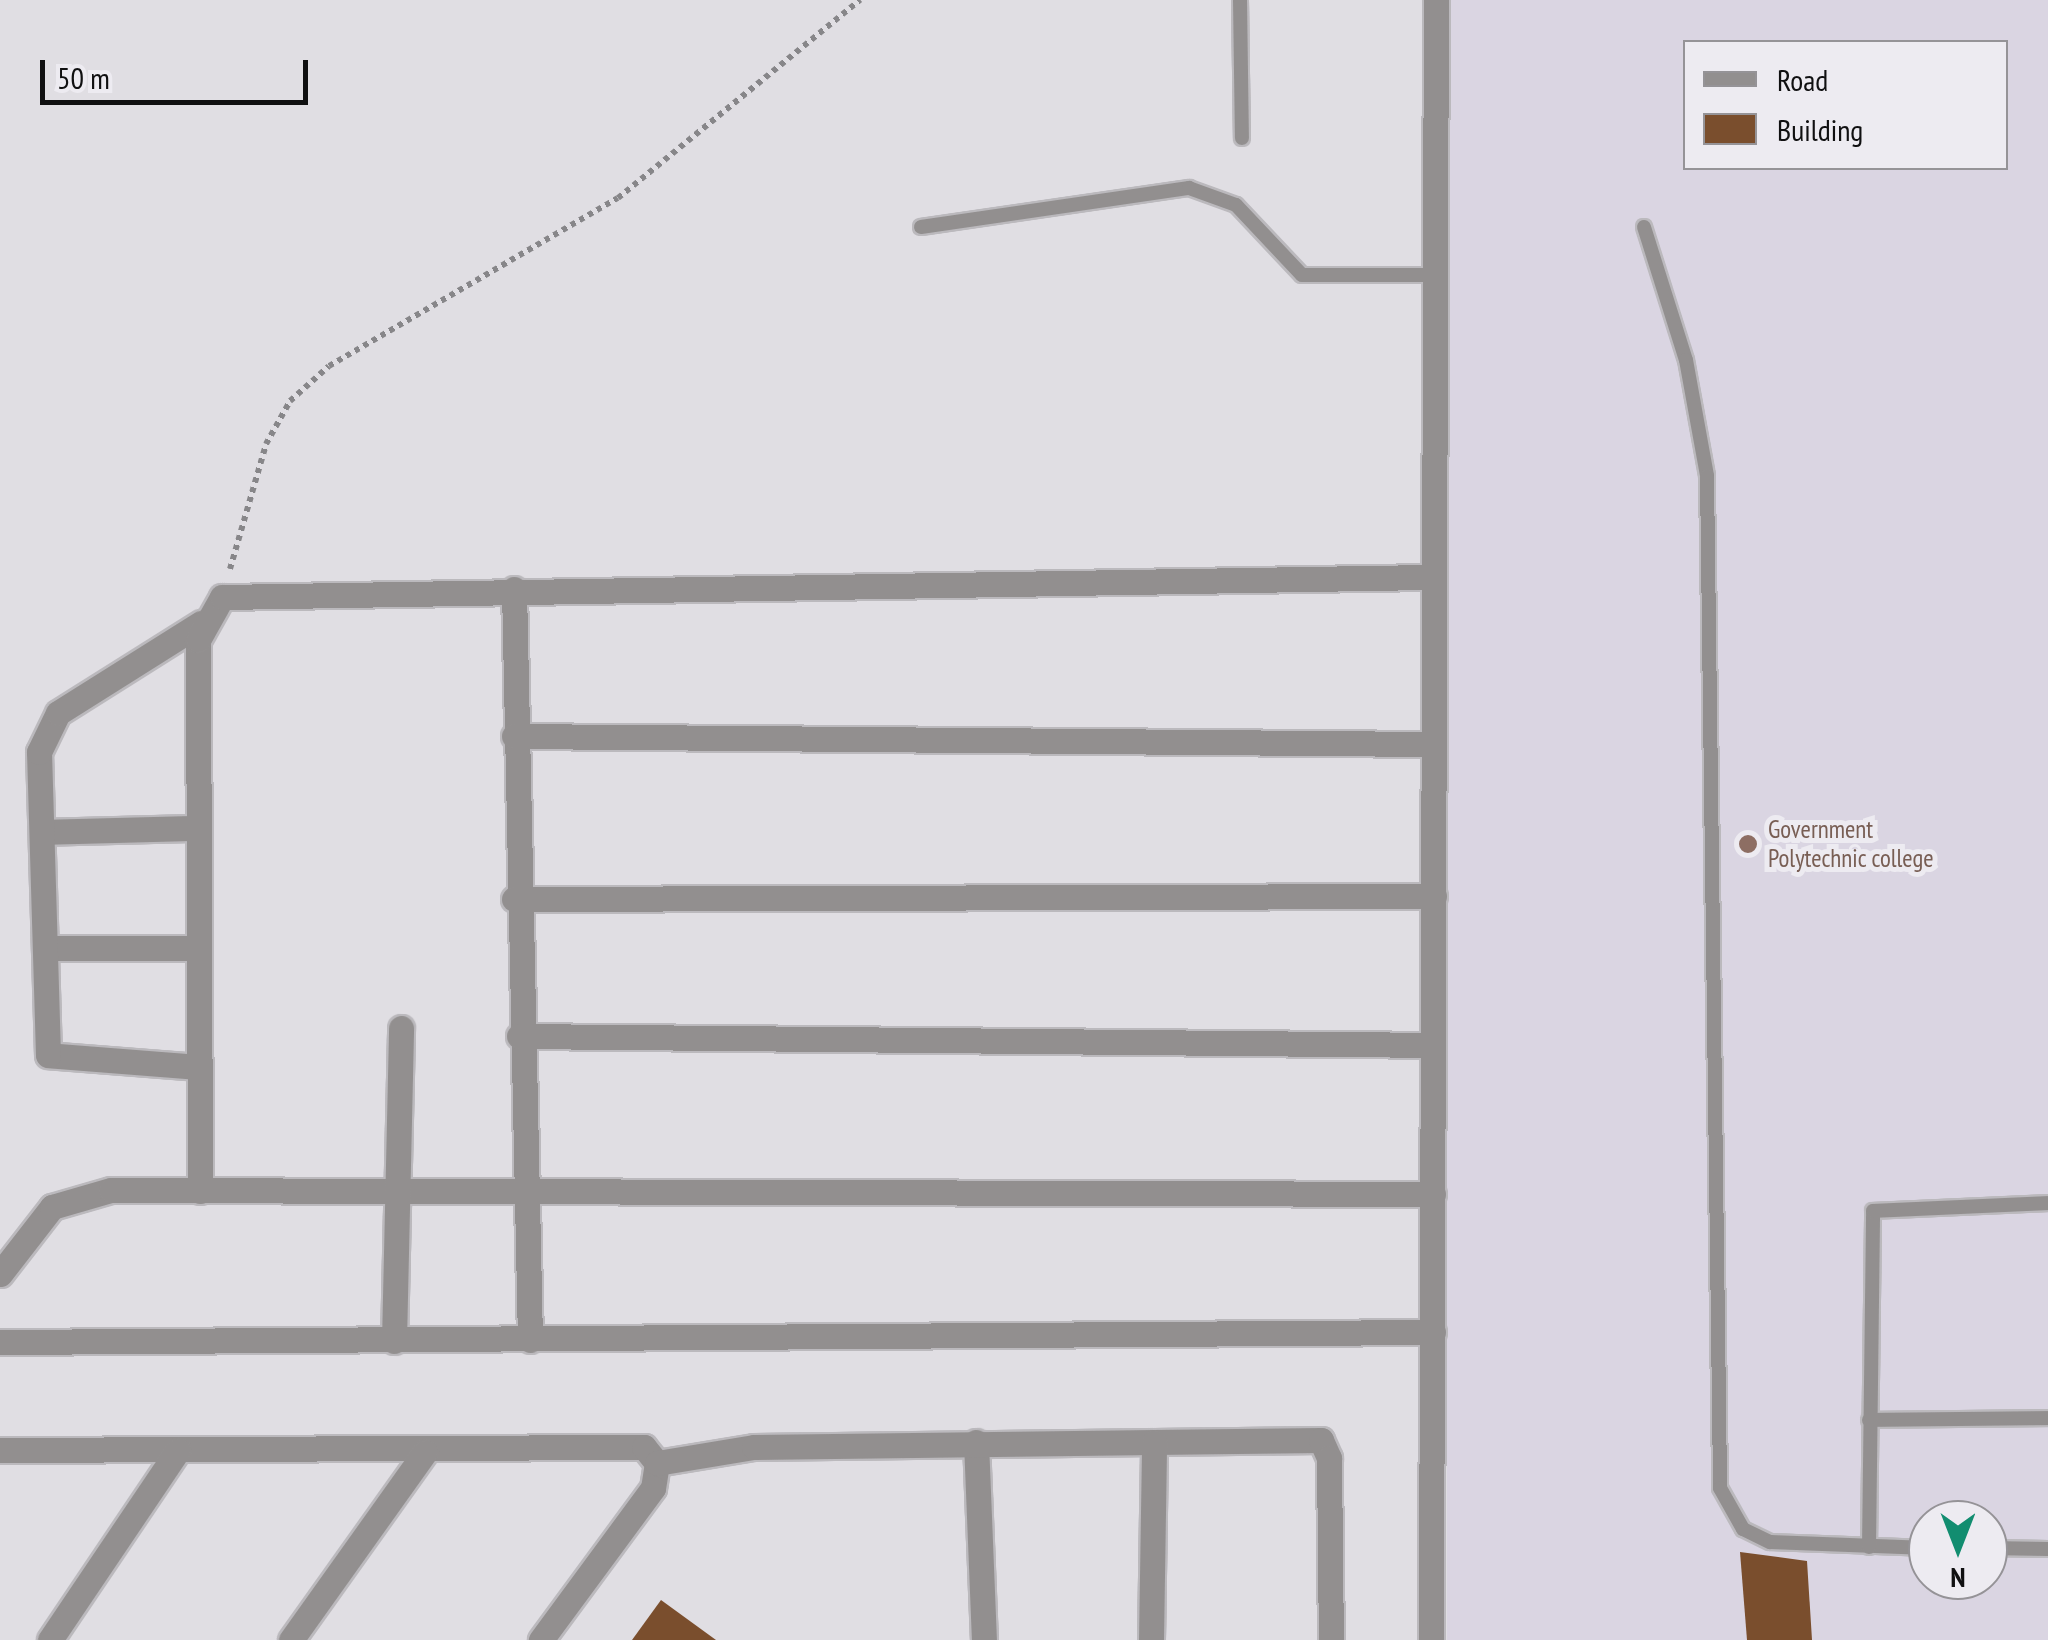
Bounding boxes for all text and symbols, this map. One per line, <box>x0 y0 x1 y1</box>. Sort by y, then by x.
scale bar <box>45 40 312 102</box>
legend <box>1683 40 2008 170</box>
text: 50 m <box>57 58 110 97</box>
text: Road <box>1777 60 1828 99</box>
text: Building <box>1777 110 1863 149</box>
place label: Government Polytechnic college <box>1768 815 1934 874</box>
marker: Government Polytechnic college <box>1737 833 1759 855</box>
north arrow <box>1908 1500 2008 1600</box>
text: N <box>1950 1560 1966 1597</box>

